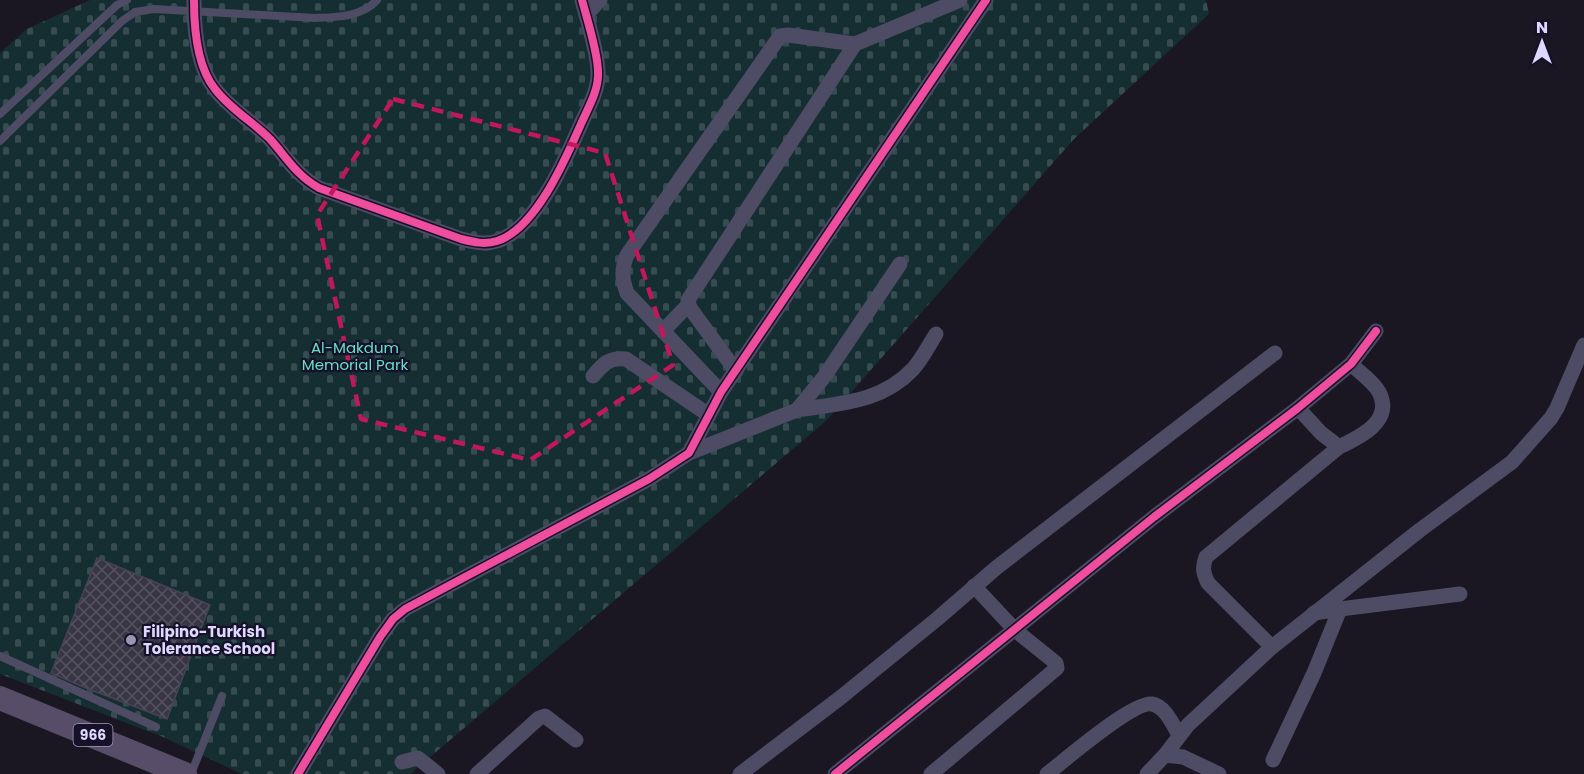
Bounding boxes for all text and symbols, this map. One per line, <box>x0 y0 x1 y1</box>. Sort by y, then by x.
north arrow <box>1512 12 1572 72</box>
text: N <box>1536 16 1548 39</box>
park label: Al-Makdum Memorial Park <box>302 337 409 375</box>
place label: Filipino-Turkish Tolerance School <box>143 621 275 659</box>
marker: Filipino-Turkish Tolerance School <box>124 633 138 647</box>
road number: 966 <box>74 724 112 746</box>

